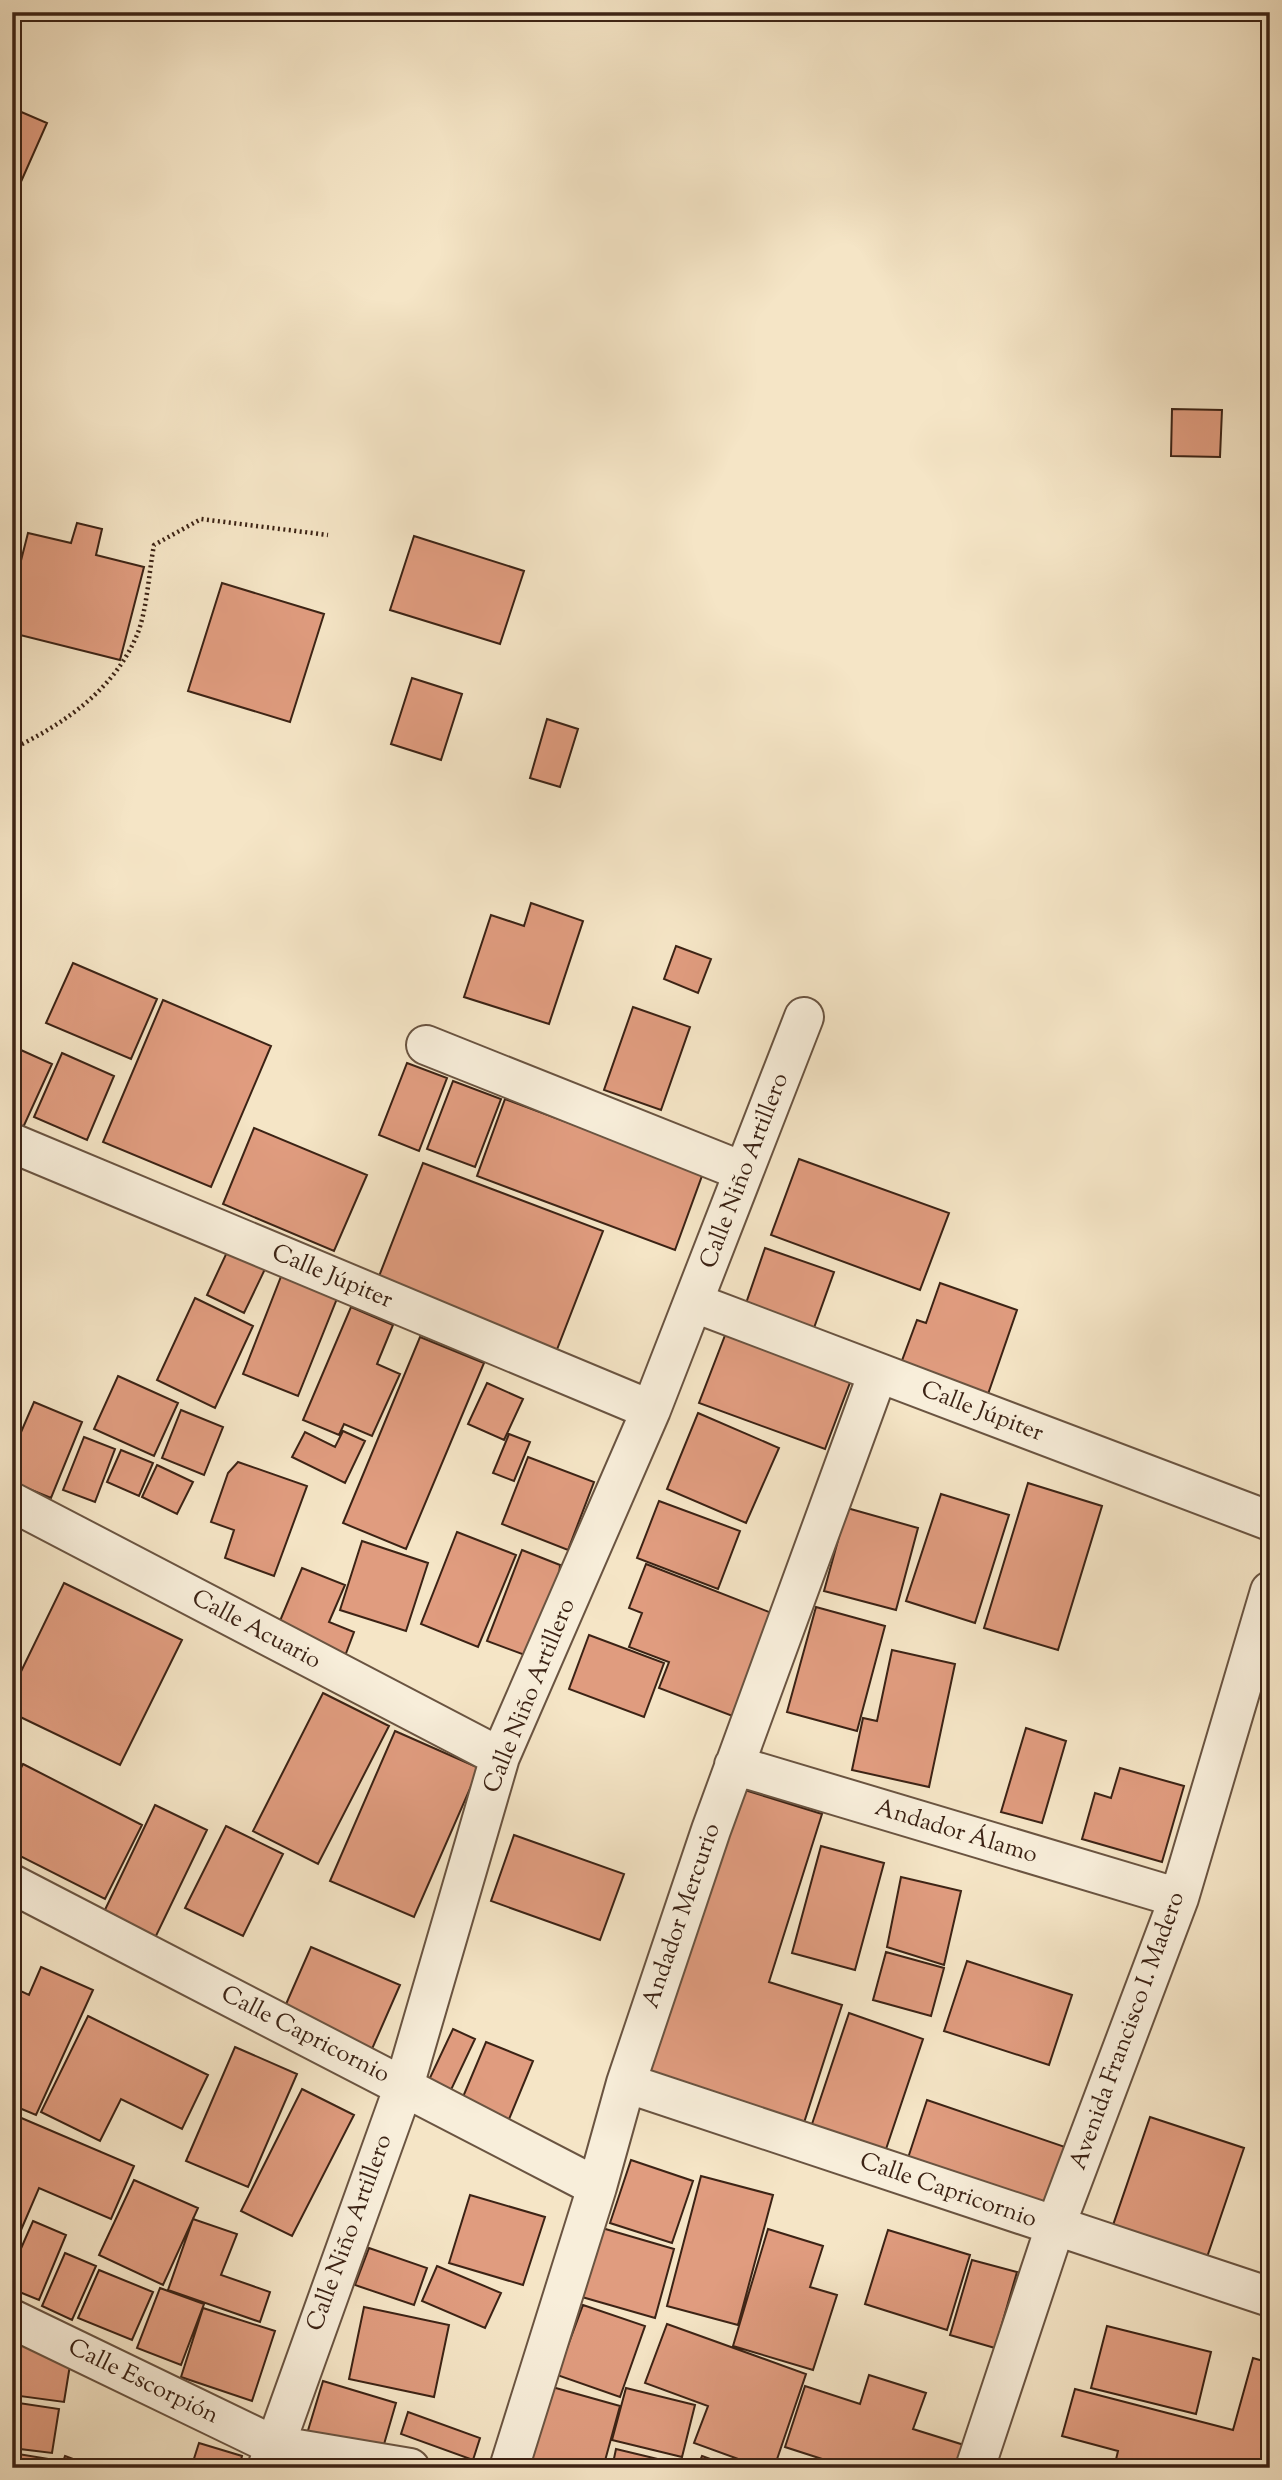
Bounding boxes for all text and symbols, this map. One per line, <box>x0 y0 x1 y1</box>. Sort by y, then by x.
street label: Calle Niño Artillero <box>692 1068 798 1274</box>
street label: Calle Júpiter <box>266 1236 398 1318</box>
street label: Calle Júpiter <box>916 1373 1048 1451</box>
street label: Calle Acuario <box>185 1582 327 1678</box>
street label: Calle Niño Artillero <box>475 1594 585 1798</box>
street label: Andador Álamo <box>871 1791 1041 1873</box>
street label: Andador Mercurio <box>634 1819 730 2013</box>
street label: Avenida Francisco I. Madero <box>1062 1887 1194 2175</box>
street label: Calle Capricornio <box>215 1978 395 2092</box>
street label: Calle Niño Artillero <box>299 2130 401 2336</box>
street label: Calle Capricornio <box>855 2145 1041 2237</box>
street label: Calle Escorpión <box>62 2331 224 2433</box>

